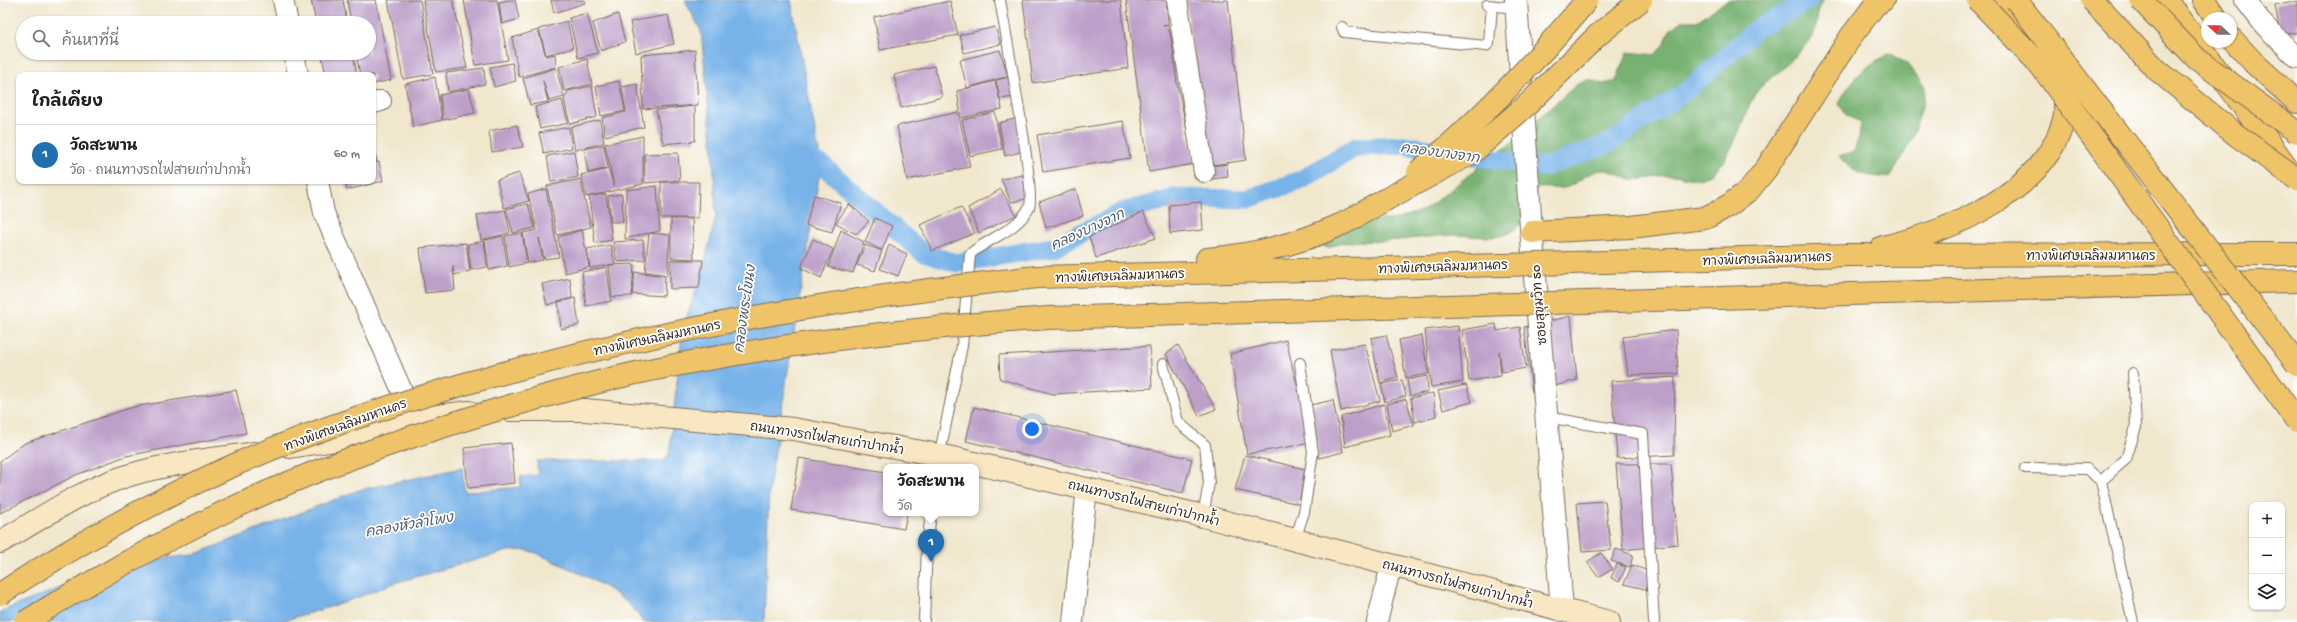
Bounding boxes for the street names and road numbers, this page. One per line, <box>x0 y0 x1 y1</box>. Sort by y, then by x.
street label: ทางพิเศษเฉลิมมหานคร <box>2026 248 2156 265</box>
street label: ทางพิเศษเฉลิมมหานคร <box>1702 249 1832 270</box>
street label: ทางพิเศษเฉลิมมหานคร <box>1378 257 1508 278</box>
street label: ซอยสุขุมวิท 50 <box>1527 263 1551 346</box>
street label: ทางพิเศษเฉลิมมหานคร <box>1055 266 1185 287</box>
street label: ทางพิเศษเฉลิมมหานคร <box>592 317 723 360</box>
street label: ทางพิเศษเฉลิมมหานคร <box>282 395 410 456</box>
street label: ถนนทางรถไฟสายเก่าปากน้ำ <box>749 413 906 459</box>
street label: ถนนทางรถไฟสายเก่าปากน้ำ <box>1066 472 1222 531</box>
street label: ถนนทางรถไฟสายเก่าปากน้ำ <box>1380 551 1536 613</box>

